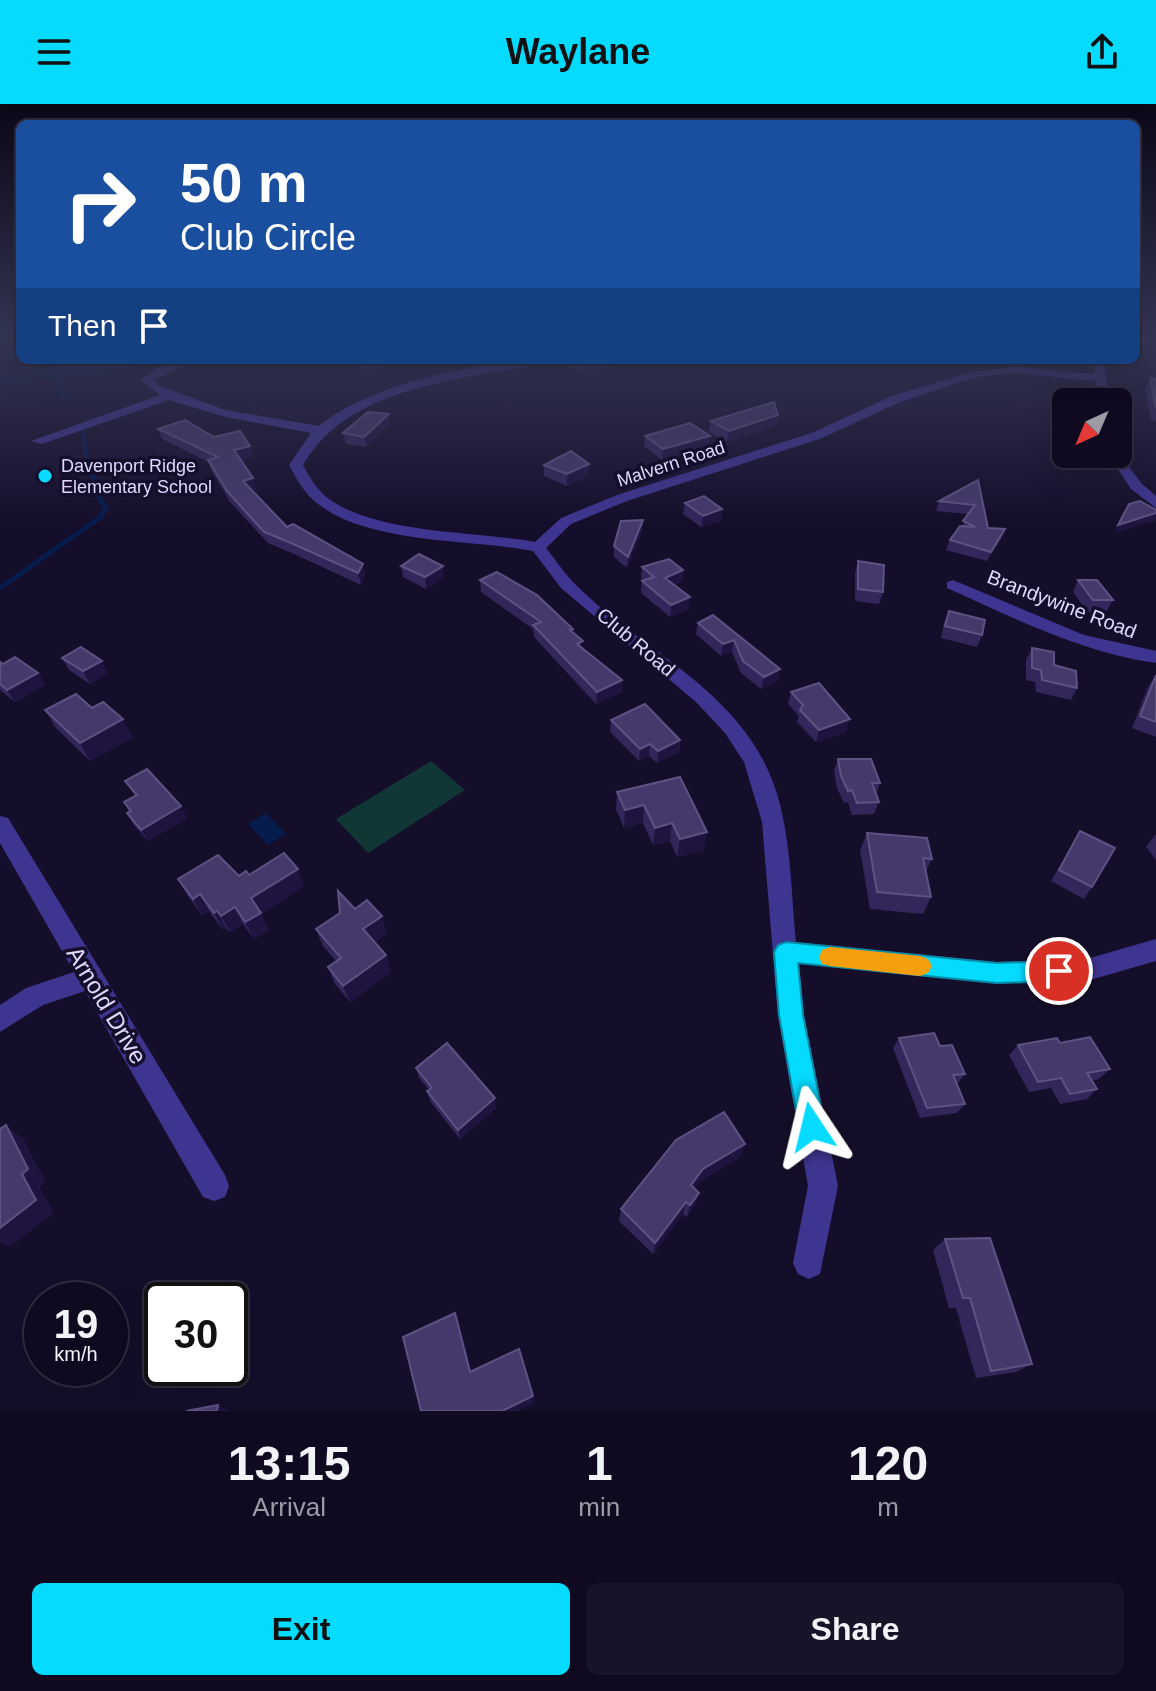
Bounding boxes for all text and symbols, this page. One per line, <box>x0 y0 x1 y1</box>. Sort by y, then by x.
icon: menu <box>32 30 76 74</box>
icon: share <box>1080 30 1124 74</box>
text: Waylane <box>506 31 650 72</box>
text: 50 m <box>180 151 308 214</box>
icon: right <box>48 152 152 256</box>
text: Club Circle <box>180 217 356 258</box>
icon: arrive <box>132 304 176 348</box>
text: Then <box>48 309 116 342</box>
north arrow <box>1052 388 1132 468</box>
map controls <box>1052 388 1132 468</box>
street label: Malvern Road <box>615 437 727 491</box>
place label: Davenport Ridge Elementary School <box>61 456 212 497</box>
marker: Davenport Ridge Elementary School <box>36 467 54 485</box>
street label: Brandywine Road <box>984 565 1140 643</box>
street label: Club Road <box>593 603 679 681</box>
pin <box>1025 937 1093 1005</box>
street label: Arnold Drive <box>61 941 153 1069</box>
icon: arrive <box>1037 949 1081 993</box>
position arrow <box>770 1085 854 1169</box>
speed limit sign: 30 <box>144 1282 248 1386</box>
text: 19 <box>54 1302 98 1346</box>
text: km/h <box>54 1343 98 1365</box>
text: 13:15 <box>228 1437 351 1490</box>
text: 1 <box>586 1437 613 1490</box>
text: 120 <box>848 1437 928 1490</box>
text: Arrival <box>252 1492 326 1522</box>
text: min <box>578 1492 620 1522</box>
text: m <box>877 1492 899 1522</box>
button: Exit <box>32 1583 570 1675</box>
button: Share <box>586 1583 1124 1675</box>

